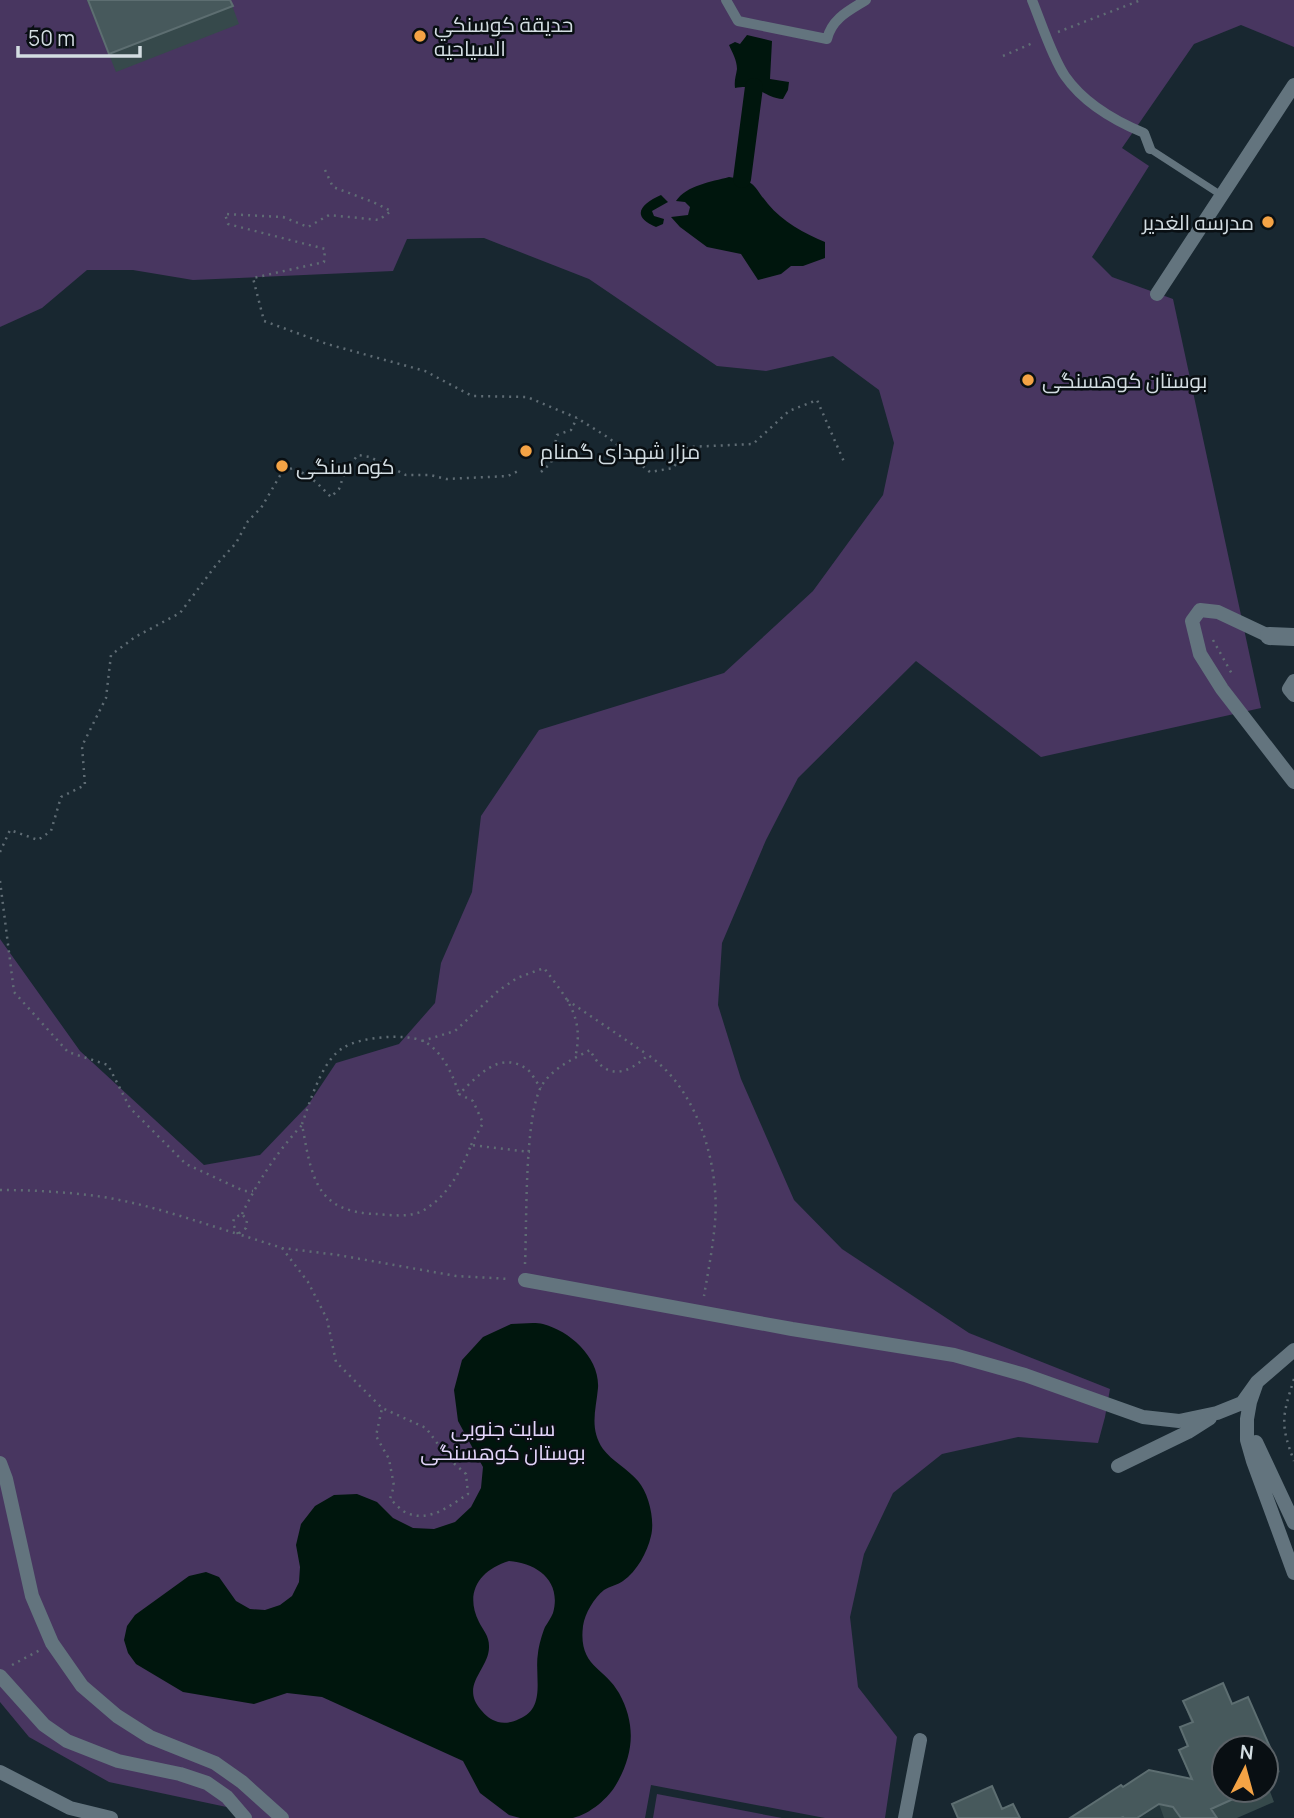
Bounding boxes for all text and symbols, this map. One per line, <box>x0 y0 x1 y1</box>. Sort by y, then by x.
place label: حديقة كوسنكي السياحيه <box>434 10 573 62</box>
scale bar <box>18 14 140 58</box>
text: 50 m <box>28 24 75 52</box>
marker: حديقة كوسنكي السياحيه <box>412 28 428 44</box>
place label: مدرسه الغدیر <box>1141 208 1254 236</box>
marker: مدرسه الغدیر <box>1260 214 1276 230</box>
place label: بوستان کوهسنگی <box>1042 366 1207 394</box>
marker: بوستان کوهسنگی <box>1020 372 1036 388</box>
place label: مزار شهدای گمنام <box>540 437 700 466</box>
marker: مزار شهدای گمنام <box>518 443 534 459</box>
place label: کوه سنگی <box>296 452 395 480</box>
marker: کوه سنگی <box>274 458 290 474</box>
park label: سایت جنوبی بوستان کوهسنگی <box>420 1414 586 1466</box>
north arrow <box>1210 1734 1280 1804</box>
text: N <box>1239 1738 1255 1766</box>

